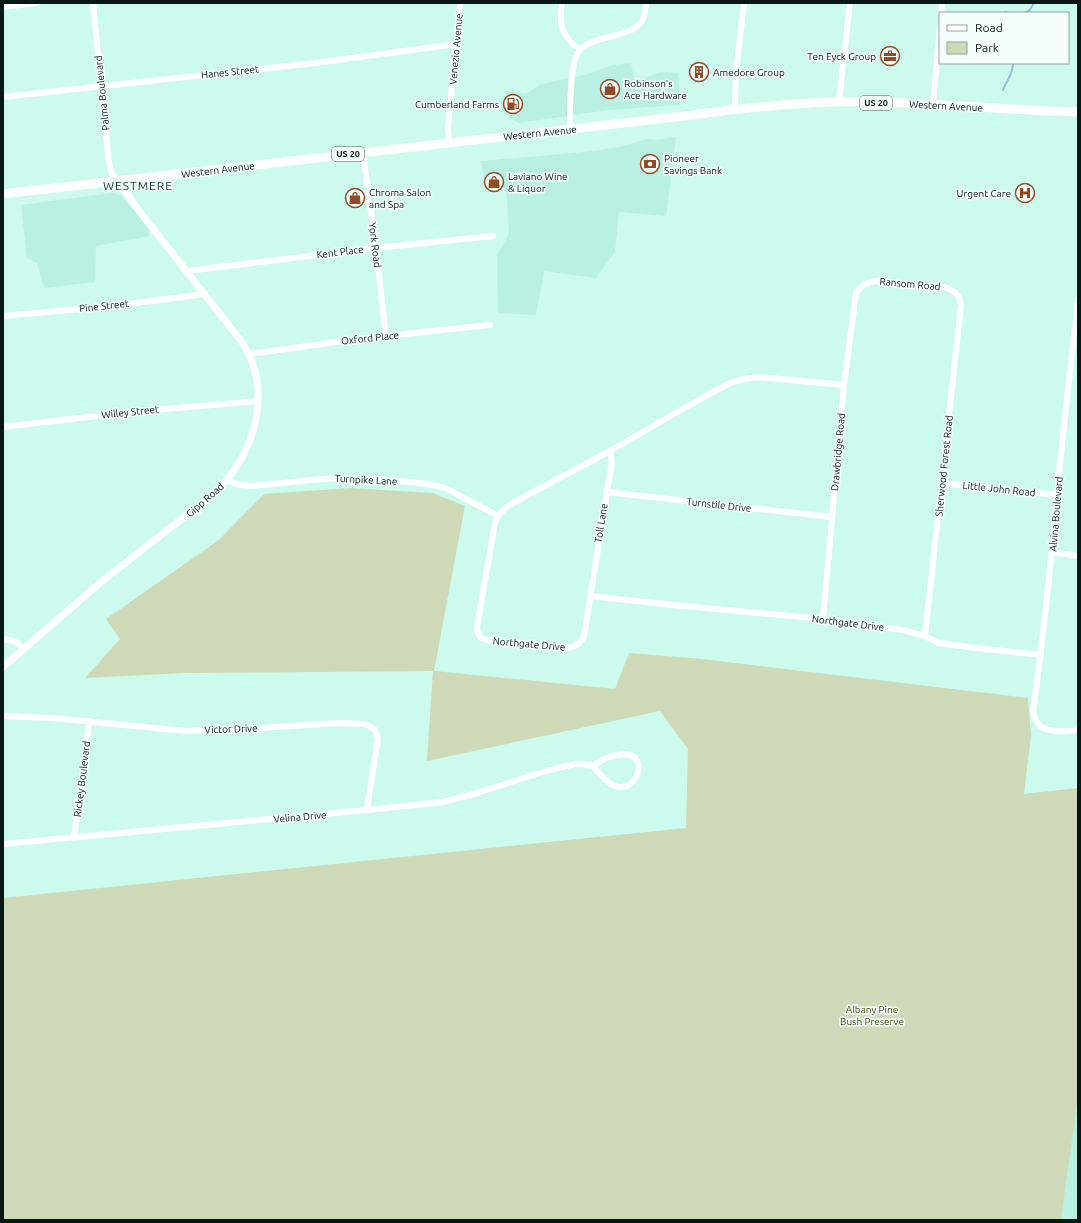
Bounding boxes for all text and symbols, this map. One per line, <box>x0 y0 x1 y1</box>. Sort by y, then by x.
legend <box>939 12 1069 64</box>
street label: Venezio Avenue <box>447 13 465 85</box>
text: Road <box>975 21 1003 34</box>
text: Park <box>975 41 999 54</box>
office icon: Ten Eyck Group <box>879 45 901 67</box>
place label: Ten Eyck Group <box>807 51 876 62</box>
street label: Palma Boulevard <box>93 55 111 131</box>
building icon: Amedore Group <box>688 61 710 83</box>
street label: Hanes Street <box>201 63 259 80</box>
place label: Amedore Group <box>713 67 785 78</box>
shop icon: Robinson's Ace Hardware <box>599 78 621 100</box>
place label: Robinson's Ace Hardware <box>624 78 687 101</box>
fuel station icon: Cumberland Farms <box>502 93 524 115</box>
road number: US 20 <box>860 96 892 110</box>
place label: Cumberland Farms <box>415 99 499 110</box>
street label: Western Avenue <box>909 99 983 113</box>
street label: Western Avenue <box>503 124 577 142</box>
road number: US 20 <box>332 147 364 161</box>
bank icon: Pioneer Savings Bank <box>639 153 661 175</box>
place label: Pioneer Savings Bank <box>664 153 722 176</box>
street label: Western Avenue <box>181 160 255 180</box>
shop icon: Laviano Wine & Liquor <box>483 171 505 193</box>
place label: Laviano Wine & Liquor <box>508 171 568 194</box>
district label: WESTMERE <box>103 179 173 192</box>
hospital icon: Urgent Care <box>1014 182 1036 204</box>
shop icon: Chroma Salon and Spa <box>344 187 366 209</box>
place label: Chroma Salon and Spa <box>369 187 431 210</box>
place label: Urgent Care <box>957 188 1011 199</box>
street label: York Road <box>367 222 383 268</box>
street label: Kent Place <box>316 244 364 260</box>
street label: Ransom Road <box>879 276 941 292</box>
street label: Pine Street <box>79 298 129 314</box>
street label: Oxford Place <box>340 329 400 347</box>
street label: Willey Street <box>101 404 159 420</box>
street label: Drawbridge Road <box>829 412 847 491</box>
street label: Sherwood Forest Road <box>933 415 955 517</box>
street label: Turnpike Lane <box>334 473 398 487</box>
street label: Alvina Boulevard <box>1047 476 1065 552</box>
street label: Little John Road <box>962 480 1036 498</box>
street label: Gipp Road <box>184 481 226 519</box>
street label: Turnstile Drive <box>686 496 752 514</box>
street label: Toll Lane <box>592 502 610 544</box>
street label: Northgate Drive <box>811 613 885 633</box>
street label: Northgate Drive <box>492 635 566 653</box>
street label: Victor Drive <box>204 723 258 735</box>
street label: Rickey Boulevard <box>72 740 92 818</box>
street label: Velina Drive <box>273 809 327 825</box>
park label: Albany Pine Bush Preserve <box>840 1004 904 1027</box>

